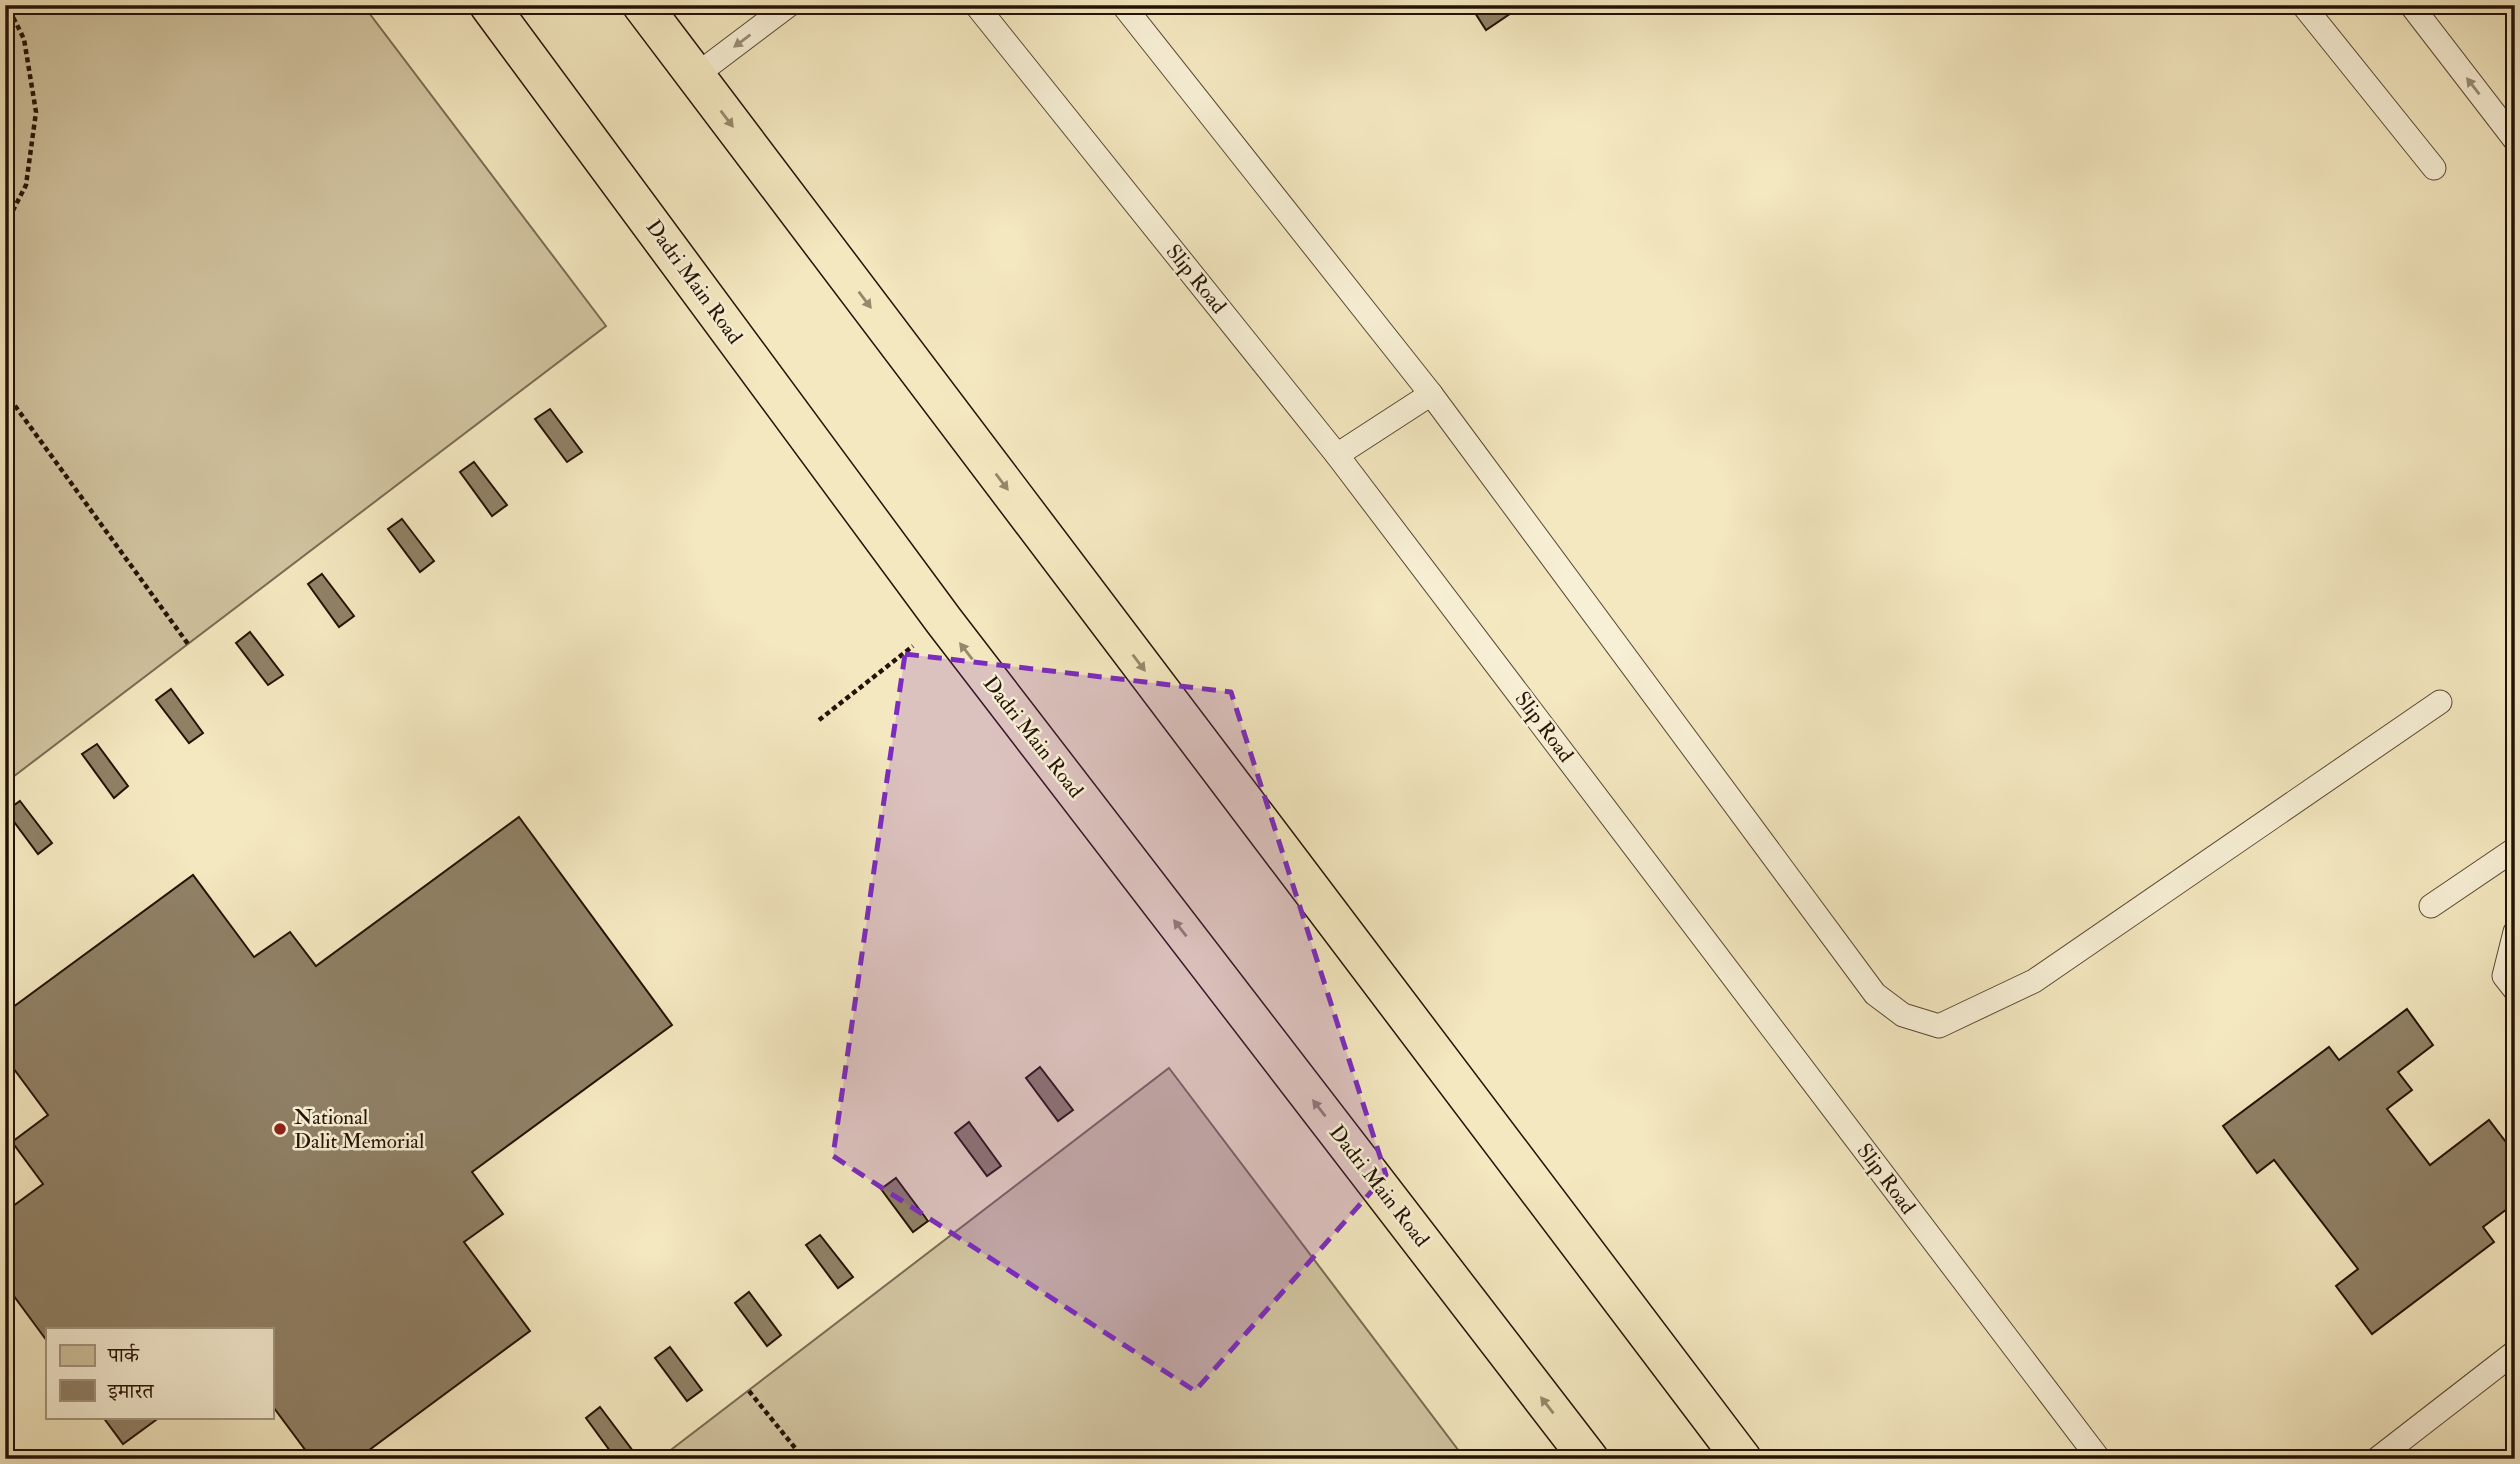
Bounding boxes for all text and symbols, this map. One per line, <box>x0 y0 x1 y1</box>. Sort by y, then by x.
one-way arrow <box>733 33 751 47</box>
one-way arrow <box>2467 77 2481 95</box>
one-way arrow <box>720 109 735 127</box>
street label: Dadri Main Road <box>640 214 749 350</box>
street label: Slip Road <box>1160 239 1233 320</box>
one-way arrow <box>857 291 871 309</box>
one-way arrow <box>995 472 1009 491</box>
one-way arrow <box>959 642 974 660</box>
one-way arrow <box>1132 654 1146 672</box>
street label: Dadri Main Road <box>977 671 1089 804</box>
street label: Slip Road <box>1509 686 1580 768</box>
one-way arrow <box>1173 919 1187 937</box>
one-way arrow <box>1312 1099 1326 1117</box>
place label: National Dalit Memorial <box>294 1104 425 1155</box>
street label: Dadri Main Road <box>1323 1120 1435 1253</box>
marker: National Dalit Memorial <box>272 1121 288 1137</box>
street label: Slip Road <box>1851 1138 1922 1220</box>
legend <box>46 1328 273 1418</box>
text: पार्क <box>107 1342 140 1369</box>
text: इमारत <box>107 1378 155 1405</box>
one-way arrow <box>1540 1396 1555 1414</box>

